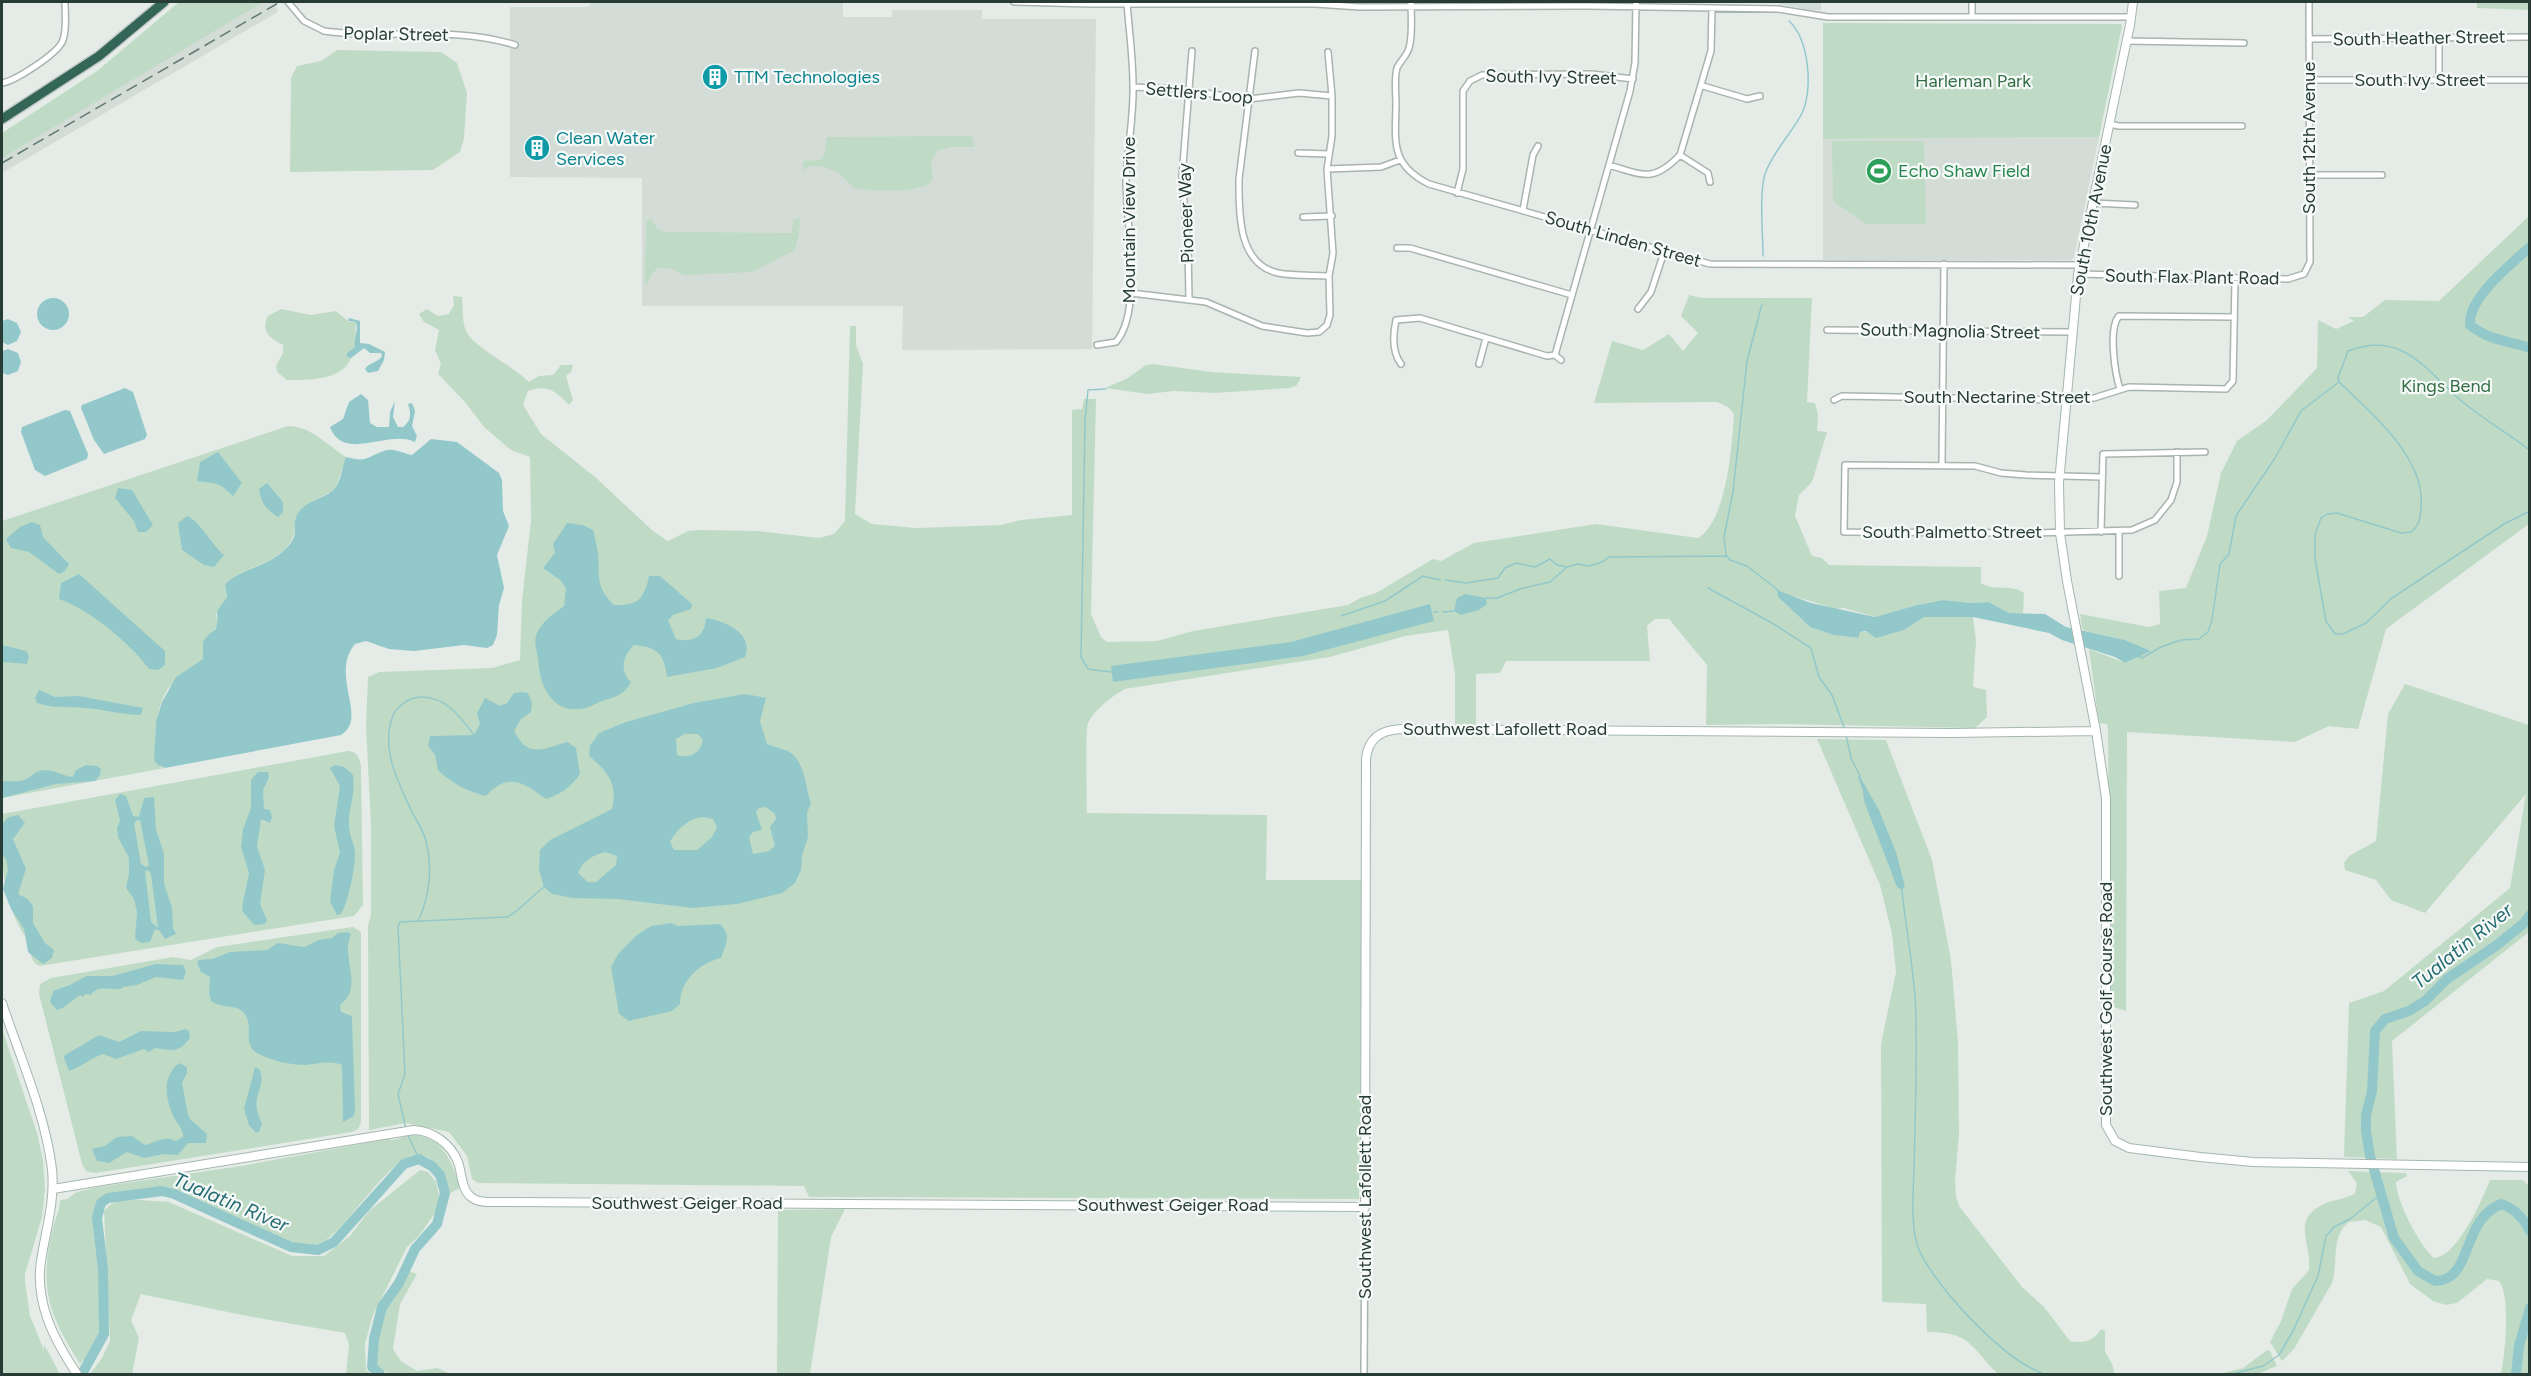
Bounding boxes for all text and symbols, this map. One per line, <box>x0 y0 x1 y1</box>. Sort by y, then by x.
street label: Poplar Street <box>343 22 449 46</box>
street label: South Heather Street <box>2332 25 2506 51</box>
building icon: TTM Technologies <box>700 62 730 92</box>
street label: South 12th Avenue <box>2298 62 2320 214</box>
street label: South Ivy Street <box>1485 65 1617 89</box>
place label: TTM Technologies <box>734 66 880 88</box>
street label: South Ivy Street <box>2354 69 2486 91</box>
park label: Harleman Park <box>1915 70 2031 92</box>
street label: Settlers Loop <box>1144 77 1254 109</box>
place label: Clean Water Services <box>556 127 655 170</box>
building icon: Clean Water Services <box>522 133 552 163</box>
street label: Mountain View Drive <box>1118 136 1140 303</box>
street label: South 10th Avenue <box>2066 142 2117 298</box>
sports icon: Echo Shaw Field <box>1864 156 1894 186</box>
place label: Echo Shaw Field <box>1898 160 2030 182</box>
street label: Pioneer Way <box>1173 162 1199 264</box>
street label: South Linden Street <box>1542 206 1704 272</box>
street label: South Flax Plant Road <box>2104 264 2280 290</box>
street label: South Magnolia Street <box>1860 318 2041 344</box>
park label: Kings Bend <box>2401 375 2491 397</box>
street label: South Nectarine Street <box>1903 386 2091 408</box>
street label: South Palmetto Street <box>1862 521 2042 543</box>
street label: Southwest Lafollett Road <box>1403 718 1607 740</box>
street label: Southwest Golf Course Road <box>2095 882 2117 1116</box>
water label: Tualatin River <box>2407 897 2518 994</box>
street label: Southwest Lafollett Road <box>1354 1095 1376 1299</box>
water label: Tualatin River <box>170 1167 293 1238</box>
street label: Southwest Geiger Road <box>591 1192 783 1214</box>
street label: Southwest Geiger Road <box>1077 1194 1269 1216</box>

